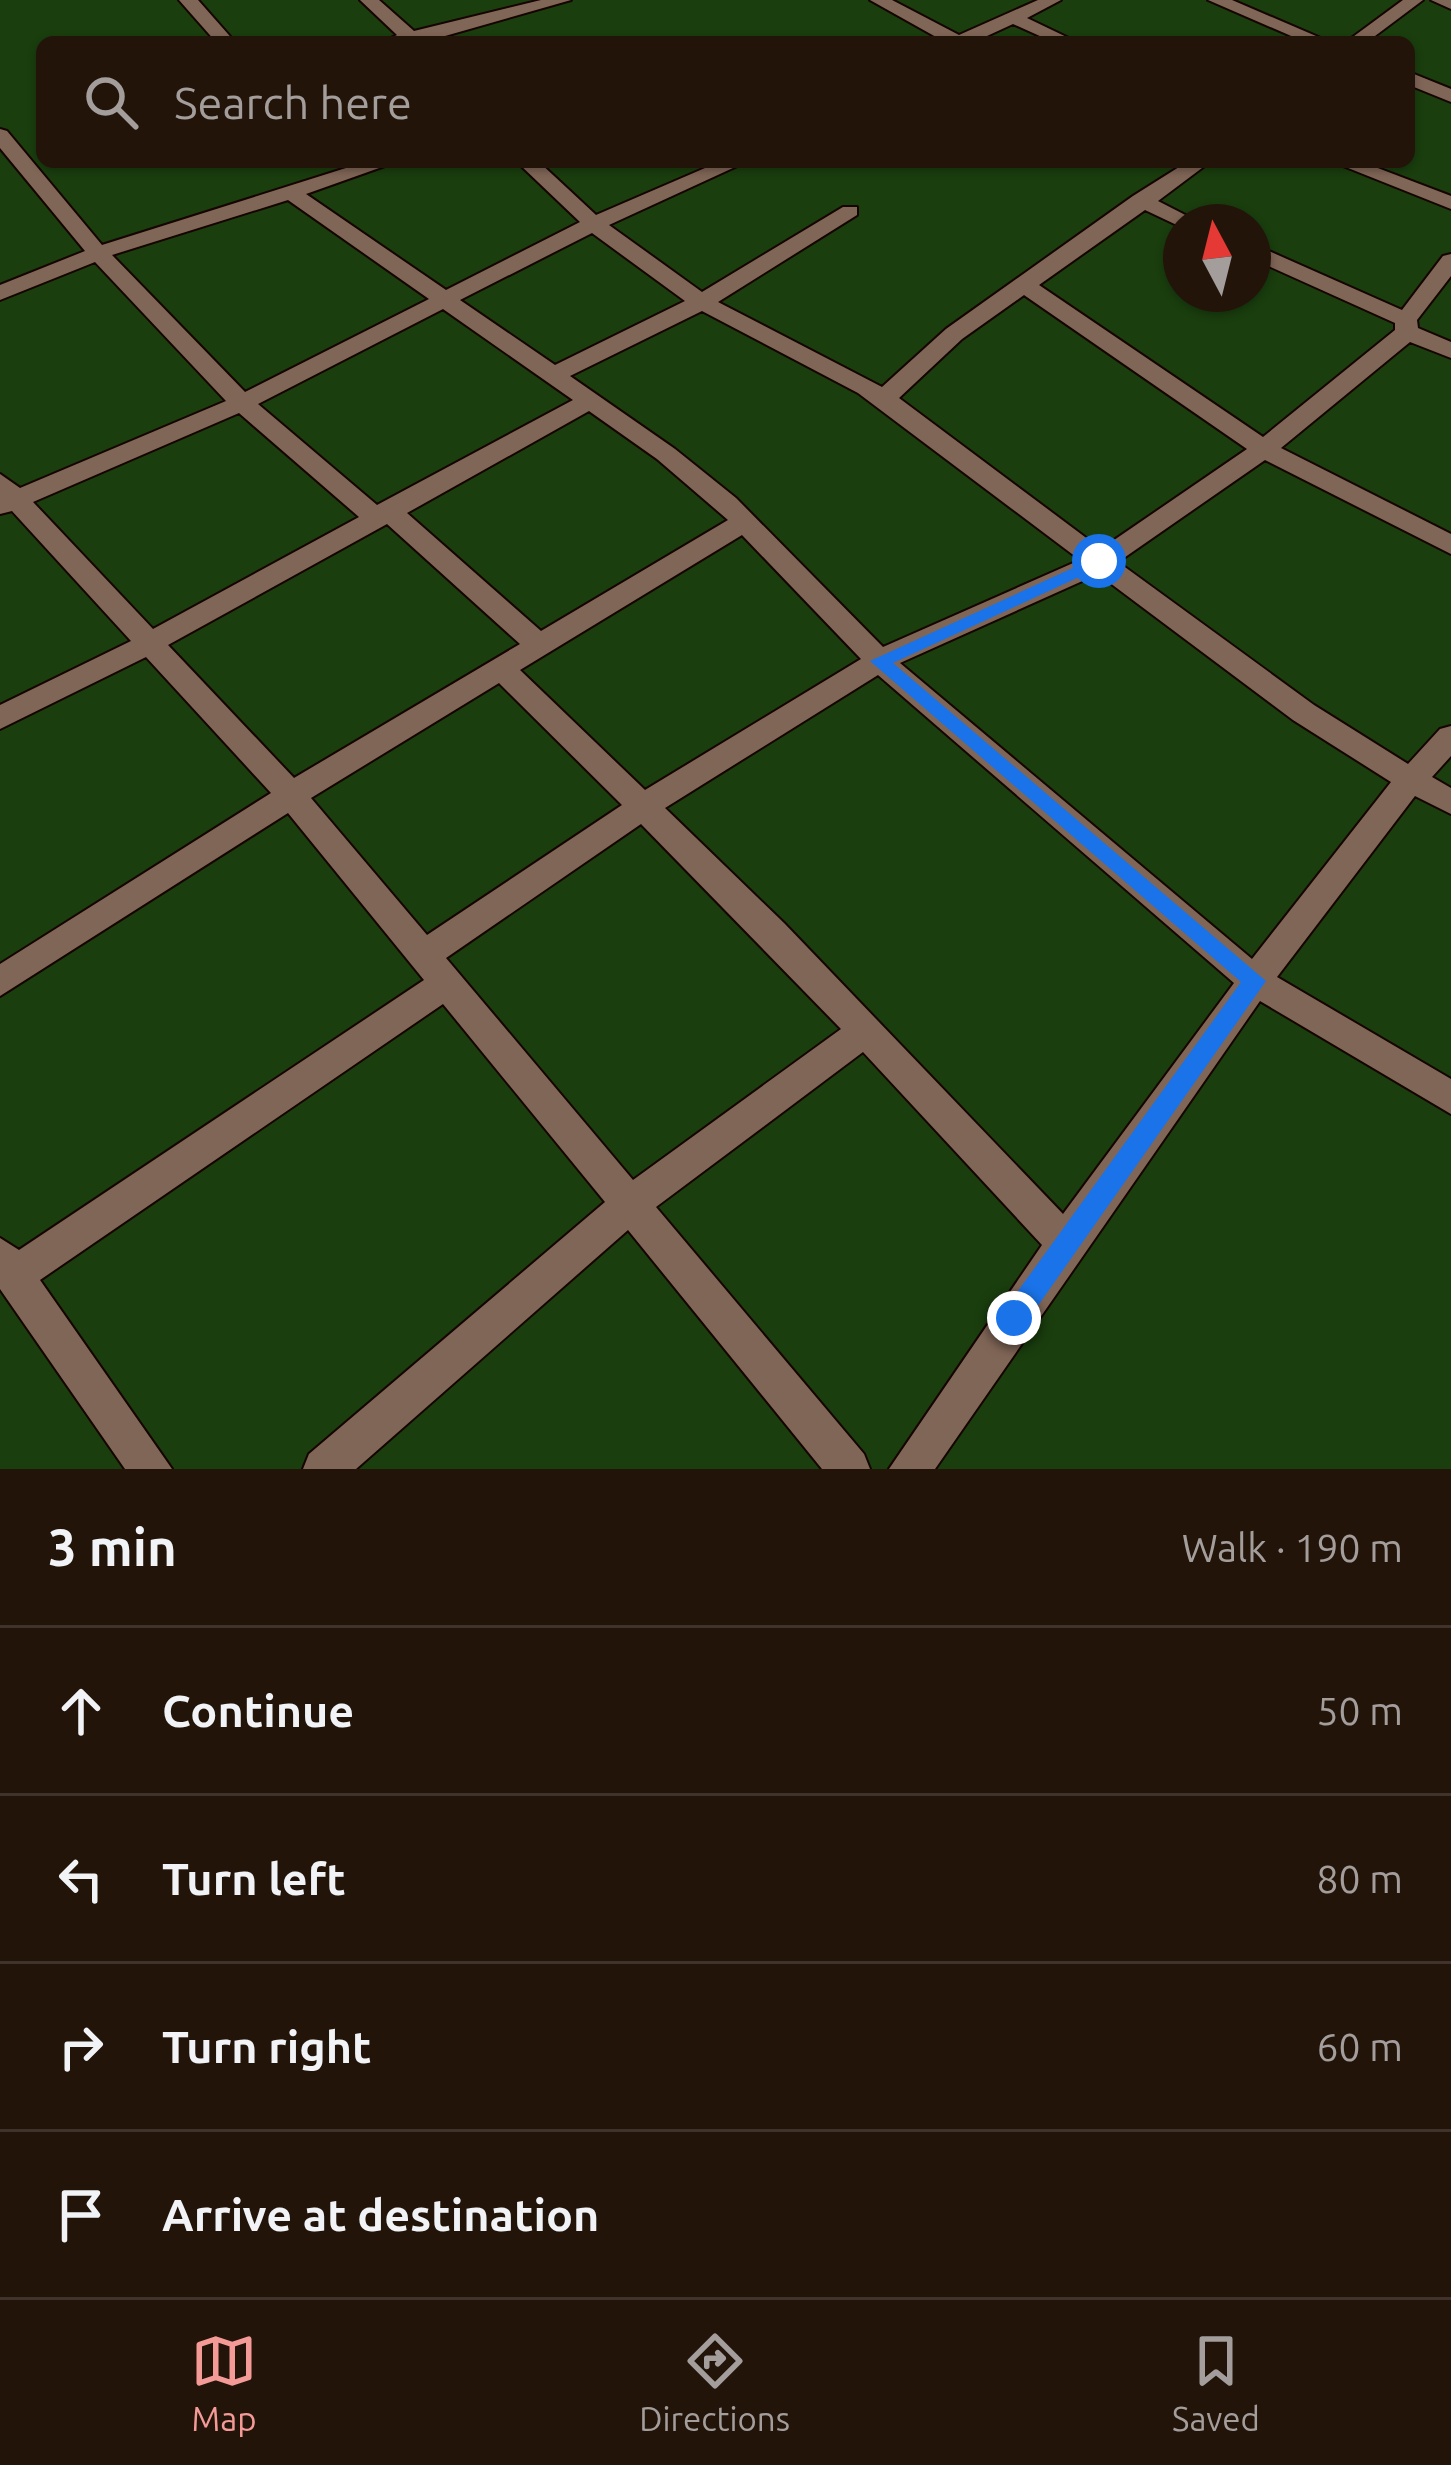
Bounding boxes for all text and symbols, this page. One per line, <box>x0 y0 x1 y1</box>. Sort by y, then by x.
search box <box>36 36 1415 168</box>
icon: search <box>78 69 144 135</box>
text: Search here <box>174 77 412 128</box>
north arrow <box>1163 204 1271 312</box>
route start <box>1072 534 1126 588</box>
route end <box>987 1291 1041 1345</box>
text: 3 min <box>48 1518 177 1576</box>
text: Walk · 190 m <box>1182 1526 1403 1569</box>
icon: ahead <box>48 1678 114 1744</box>
text: Continue <box>162 1685 354 1736</box>
text: 50 m <box>1316 1689 1403 1732</box>
icon: left <box>48 1846 114 1912</box>
text: Turn left <box>162 1853 346 1904</box>
text: 80 m <box>1316 1857 1403 1900</box>
icon: right <box>48 2014 114 2080</box>
text: Turn right <box>162 2021 371 2072</box>
text: 60 m <box>1316 2025 1403 2068</box>
icon: arrive <box>48 2182 114 2248</box>
text: Arrive at destination <box>162 2189 599 2240</box>
tab: Map <box>191 2328 257 2437</box>
tab: Directions <box>639 2328 790 2437</box>
tab: Saved <box>1172 2328 1260 2437</box>

